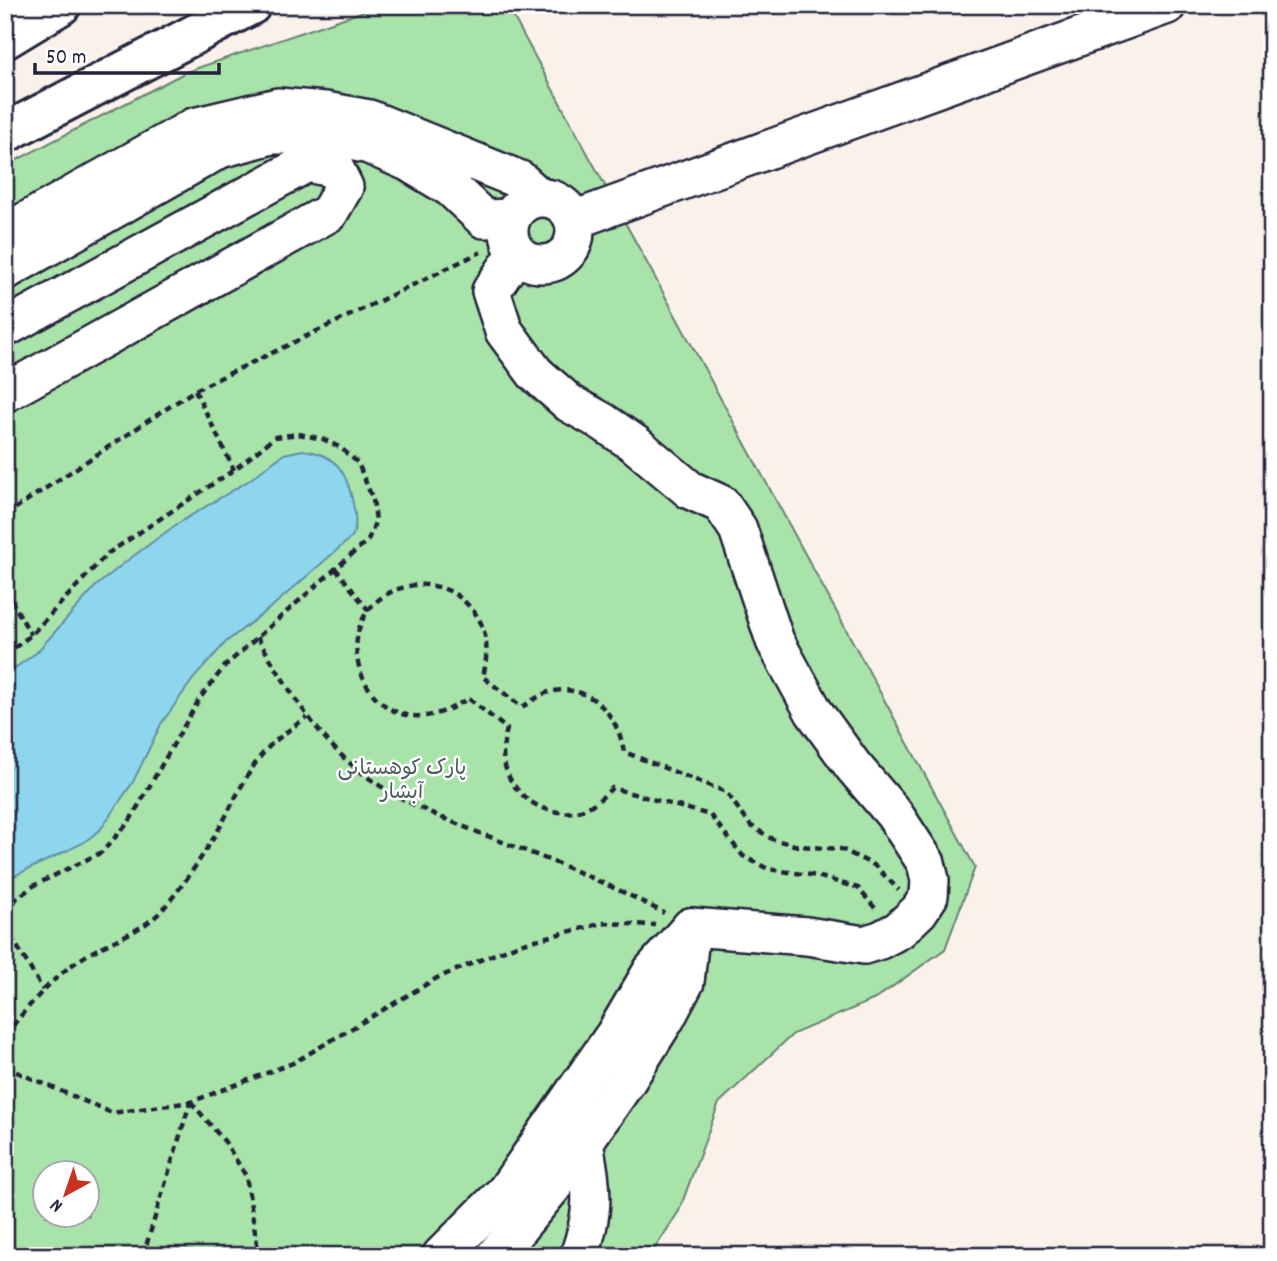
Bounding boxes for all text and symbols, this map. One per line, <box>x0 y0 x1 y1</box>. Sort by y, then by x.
scale bar <box>35 32 219 76</box>
text: 50 m <box>46 44 86 74</box>
park label: پارک کوهستانی آبشار <box>338 755 466 809</box>
north arrow <box>32 1160 102 1230</box>
text: N <box>45 1191 70 1218</box>

